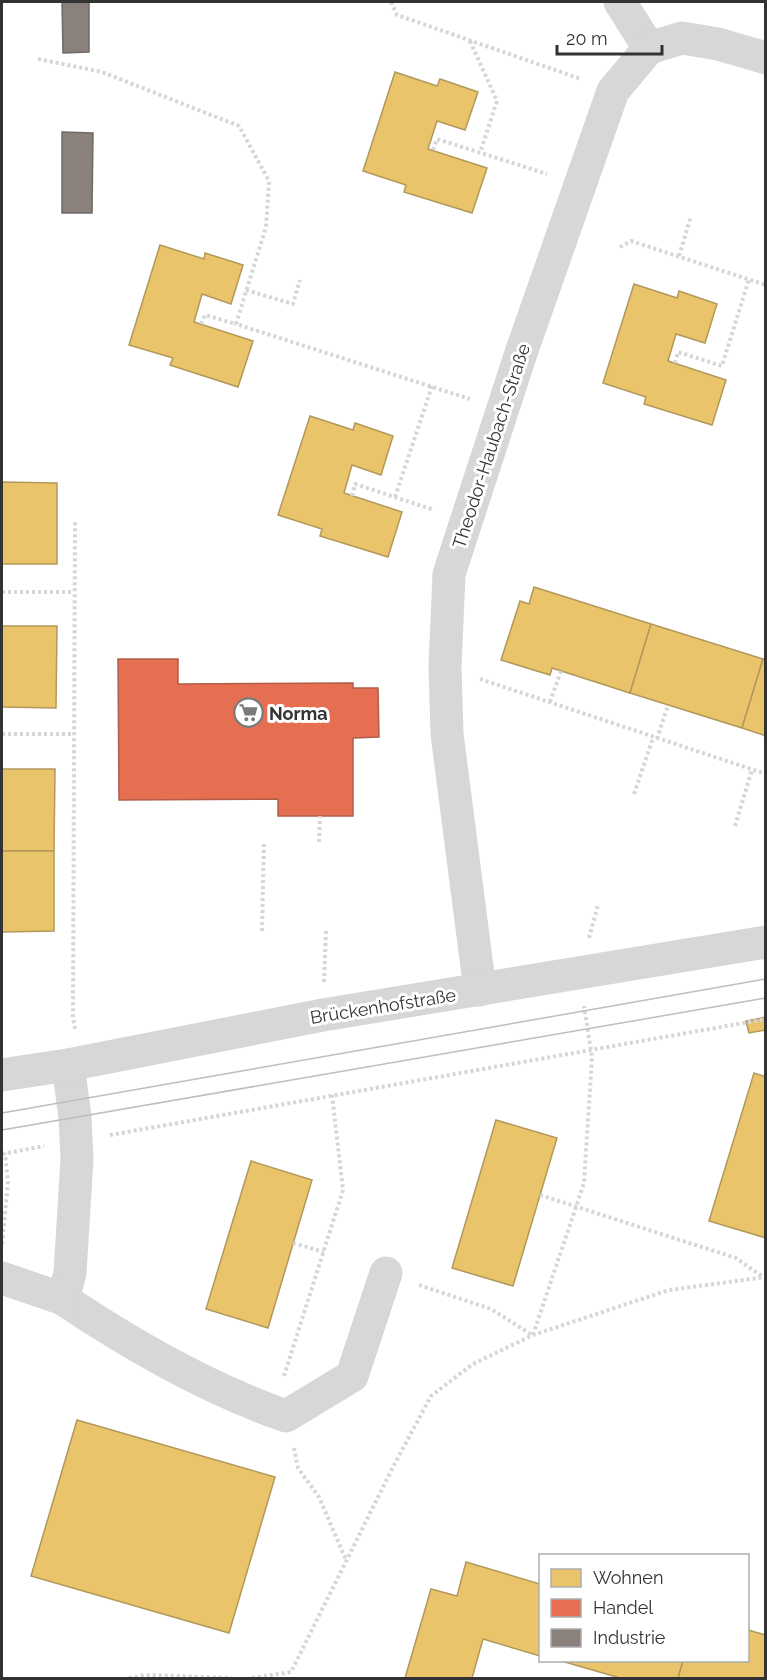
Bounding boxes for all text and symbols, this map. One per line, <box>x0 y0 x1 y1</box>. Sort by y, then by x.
scale bar <box>557 18 662 56</box>
text: 20 m <box>566 28 608 49</box>
street label: Theodor-Haubach-Straße <box>448 341 534 551</box>
supermarket icon: Norma <box>232 697 264 729</box>
place label: Norma <box>269 703 328 724</box>
street label: Brückenhofstraße <box>309 984 458 1028</box>
legend <box>539 1554 749 1662</box>
text: Wohnen <box>593 1567 663 1588</box>
text: Handel <box>593 1597 653 1618</box>
text: Industrie <box>593 1627 666 1648</box>

